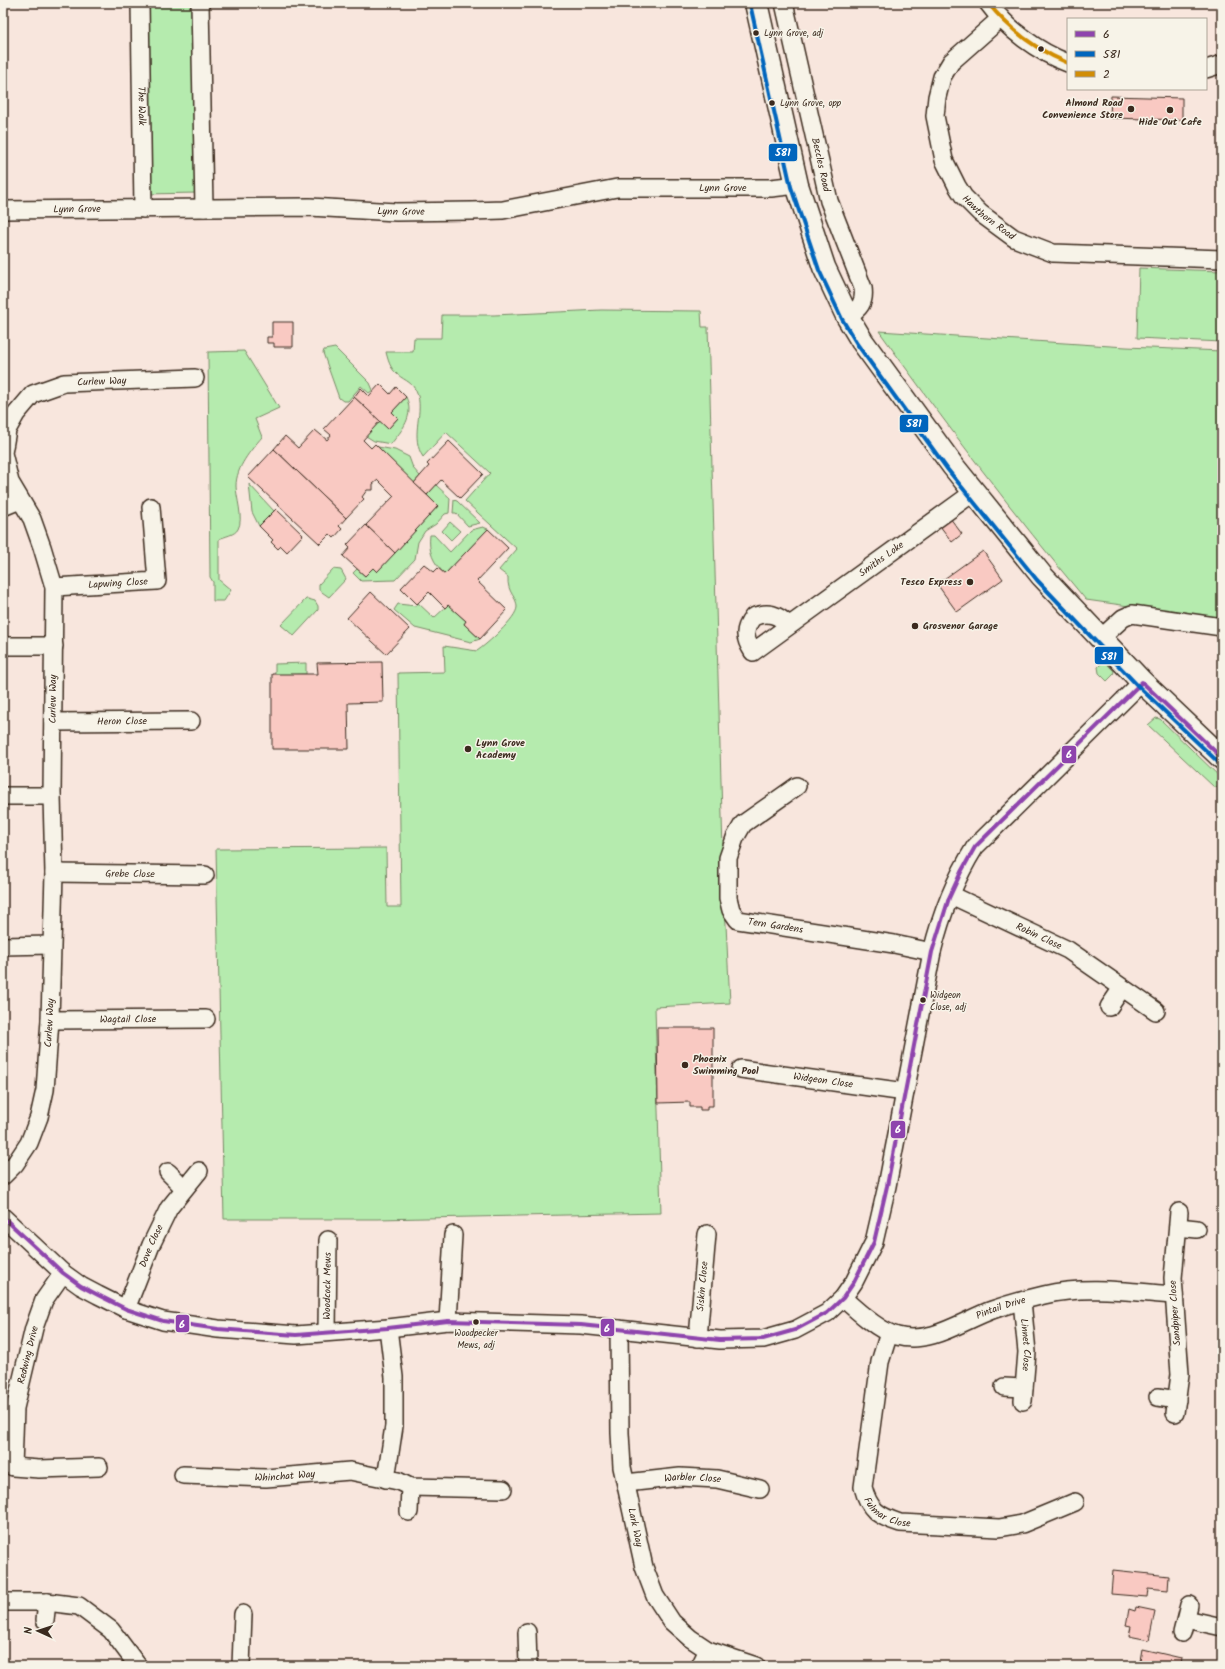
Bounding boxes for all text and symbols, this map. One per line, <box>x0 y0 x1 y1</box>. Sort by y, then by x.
legend <box>1067 18 1207 90</box>
text: 6 <box>1103 25 1110 44</box>
place label: Lynn Grove, adj <box>764 26 824 41</box>
marker: Lynn Grove, adj <box>751 28 761 38</box>
unlabelled marker <box>1036 44 1046 54</box>
text: 581 <box>1103 45 1121 64</box>
text: 2 <box>1103 65 1110 84</box>
street label: The Walk <box>133 86 150 126</box>
place label: Almond Road Convenience Store <box>1042 95 1124 123</box>
place label: Lynn Grove, opp <box>780 96 842 111</box>
marker: Lynn Grove, opp <box>767 98 777 108</box>
marker: Almond Road Convenience Store <box>1126 104 1136 114</box>
marker: Hide Out Cafe <box>1165 105 1175 115</box>
place label: Hide Out Cafe <box>1138 114 1202 130</box>
street label: Beccles Road <box>807 136 835 194</box>
line badge: 581 <box>768 143 798 162</box>
text: 581 <box>774 144 791 162</box>
street label: Lynn Grove <box>699 180 747 196</box>
street label: Hawthorn Road <box>958 191 1019 245</box>
street label: Lynn Grove <box>53 201 101 218</box>
street label: Lynn Grove <box>377 203 425 220</box>
street label: Curlew Way <box>77 373 127 390</box>
line badge: 581 <box>899 414 929 433</box>
text: 581 <box>905 415 922 433</box>
street label: Smiths Loke <box>855 537 908 581</box>
street label: Lapwing Close <box>88 574 149 593</box>
place label: Tesco Express <box>900 574 962 590</box>
marker: Tesco Express <box>965 577 975 587</box>
place label: Grosvenor Garage <box>923 618 998 634</box>
marker: Grosvenor Garage <box>910 621 920 631</box>
line badge: 581 <box>1094 646 1124 665</box>
text: 581 <box>1100 648 1117 666</box>
street label: Curlew Way <box>45 674 61 724</box>
street label: Heron Close <box>97 713 148 730</box>
place label: Lynn Grove Academy <box>476 735 525 763</box>
marker: Lynn Grove Academy <box>463 744 473 754</box>
line badge: 6 <box>1061 745 1077 764</box>
text: 6 <box>1066 746 1072 764</box>
street label: Grebe Close <box>105 866 155 882</box>
street label: Tern Gardens <box>747 914 805 938</box>
street label: Robin Close <box>1013 919 1065 954</box>
place label: Widgeon Close, adj <box>930 988 967 1015</box>
marker: Widgeon Close, adj <box>918 995 928 1005</box>
street label: Curlew Way <box>40 998 59 1048</box>
street label: Wagtail Close <box>100 1011 157 1028</box>
place label: Phoenix Swimming Pool <box>693 1051 759 1079</box>
marker: Phoenix Swimming Pool <box>680 1060 690 1070</box>
street label: Widgeon Close <box>792 1068 855 1093</box>
line badge: 6 <box>890 1120 906 1139</box>
text: 6 <box>895 1121 901 1139</box>
street label: Dove Close <box>135 1221 168 1270</box>
street label: Woodcock Mews <box>319 1251 336 1320</box>
street label: Siskin Close <box>692 1260 713 1312</box>
street label: Sandpiper Close <box>1165 1279 1185 1346</box>
street label: Pintail Drive <box>973 1292 1028 1324</box>
line badge: 6 <box>175 1314 190 1333</box>
text: 6 <box>179 1316 185 1334</box>
marker: Woodpecker Mews, adj <box>471 1317 481 1327</box>
line badge: 6 <box>600 1318 615 1337</box>
street label: Linnet Close <box>1016 1318 1035 1372</box>
text: 6 <box>604 1320 610 1338</box>
street label: Redwing Drive <box>13 1324 43 1386</box>
place label: Woodpecker Mews, adj <box>454 1326 499 1353</box>
street label: Whinchat Way <box>254 1466 316 1486</box>
street label: Warbler Close <box>663 1469 723 1488</box>
street label: Fulmar Close <box>859 1494 912 1532</box>
street label: Lark Way <box>623 1507 647 1549</box>
north arrow <box>18 1611 58 1651</box>
text: N <box>20 1627 38 1634</box>

